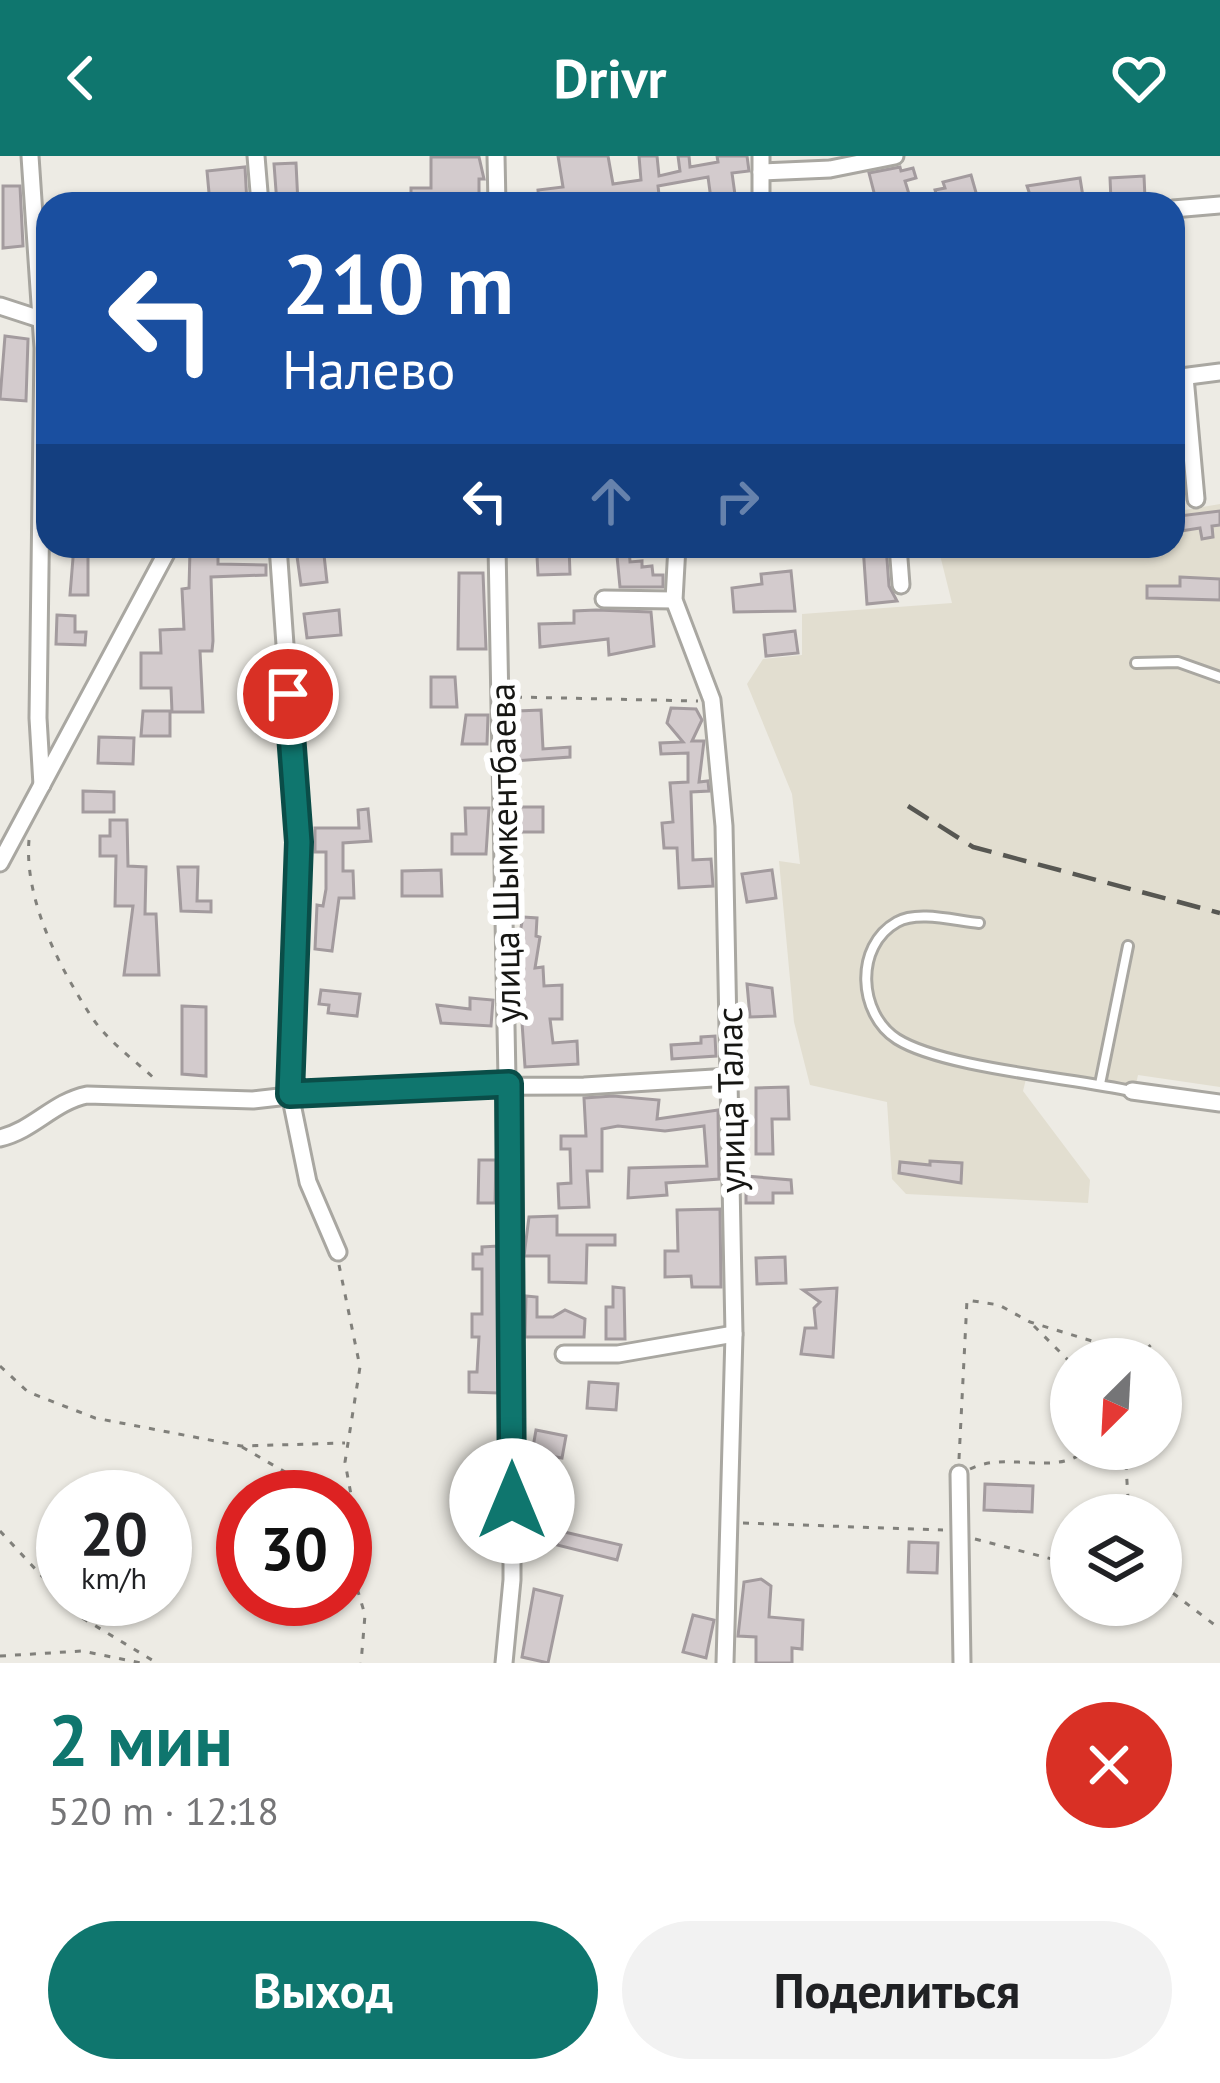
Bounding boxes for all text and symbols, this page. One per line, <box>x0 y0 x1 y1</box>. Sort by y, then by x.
text: Drivr <box>553 43 667 113</box>
icon: back <box>48 45 114 111</box>
icon: heart <box>1106 45 1172 111</box>
text: 210 m <box>282 228 514 337</box>
icon: left <box>84 240 240 396</box>
text: Налево <box>282 334 456 404</box>
icon: left <box>452 468 518 534</box>
icon: ahead <box>578 468 644 534</box>
icon: right <box>704 468 770 534</box>
pin <box>237 643 339 745</box>
icon: arrive <box>255 661 321 727</box>
street label: улица Шымкентбаева <box>478 683 530 1023</box>
street label: улица Талас <box>705 1007 755 1193</box>
north arrow <box>1050 1338 1182 1470</box>
map controls <box>1050 1338 1182 1626</box>
position arrow <box>449 1438 575 1564</box>
speed limit sign: 30 <box>216 1470 372 1626</box>
text: 20 <box>80 1494 148 1572</box>
button: layers <box>1050 1494 1182 1626</box>
text: km/h <box>81 1558 147 1597</box>
text: 2 мин <box>48 1693 233 1786</box>
button: close <box>1046 1702 1172 1828</box>
text: 520 m · 12:18 <box>48 1785 279 1836</box>
button: Выход <box>48 1921 598 2059</box>
button: Поделиться <box>622 1921 1172 2059</box>

